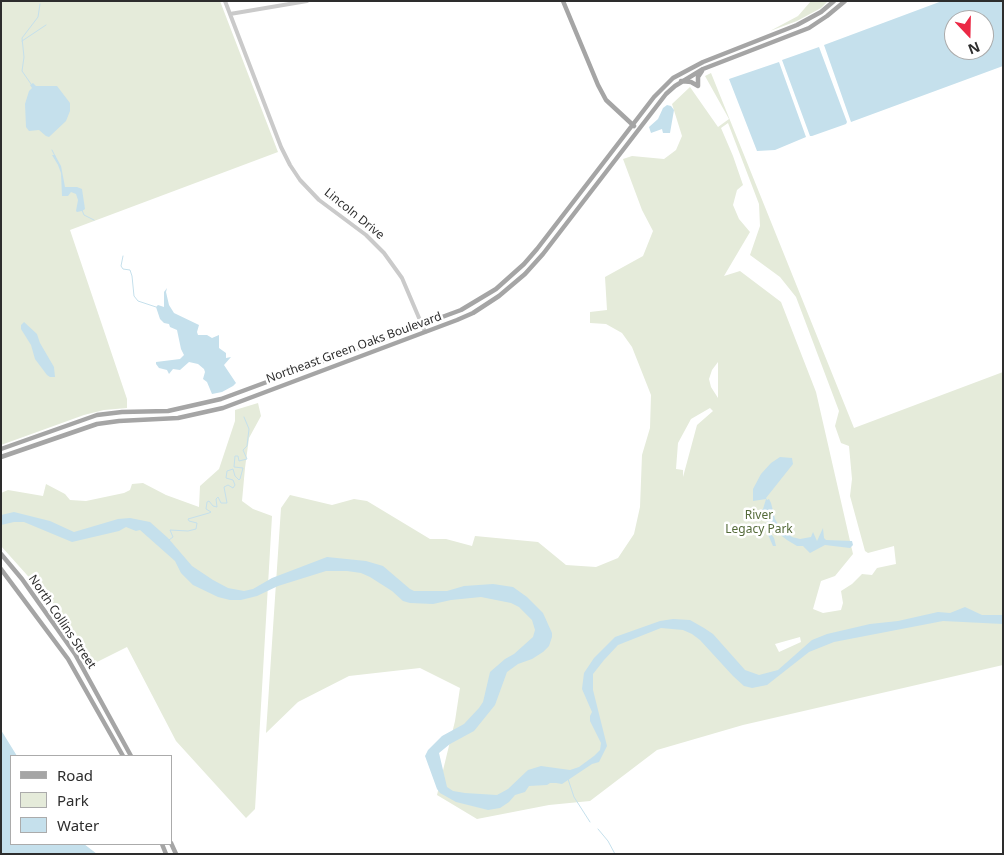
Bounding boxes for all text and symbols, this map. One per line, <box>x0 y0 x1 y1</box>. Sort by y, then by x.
north arrow <box>944 10 994 60</box>
text: N <box>965 38 983 59</box>
street label: Lincoln Drive <box>321 185 387 243</box>
street label: Northeast Green Oaks Boulevard <box>264 309 444 387</box>
park label: River Legacy Park <box>725 509 793 537</box>
street label: North Collins Street <box>25 572 99 672</box>
legend <box>10 755 172 845</box>
text: Road <box>57 765 93 785</box>
text: Park <box>57 790 89 810</box>
text: Water <box>57 815 99 835</box>

